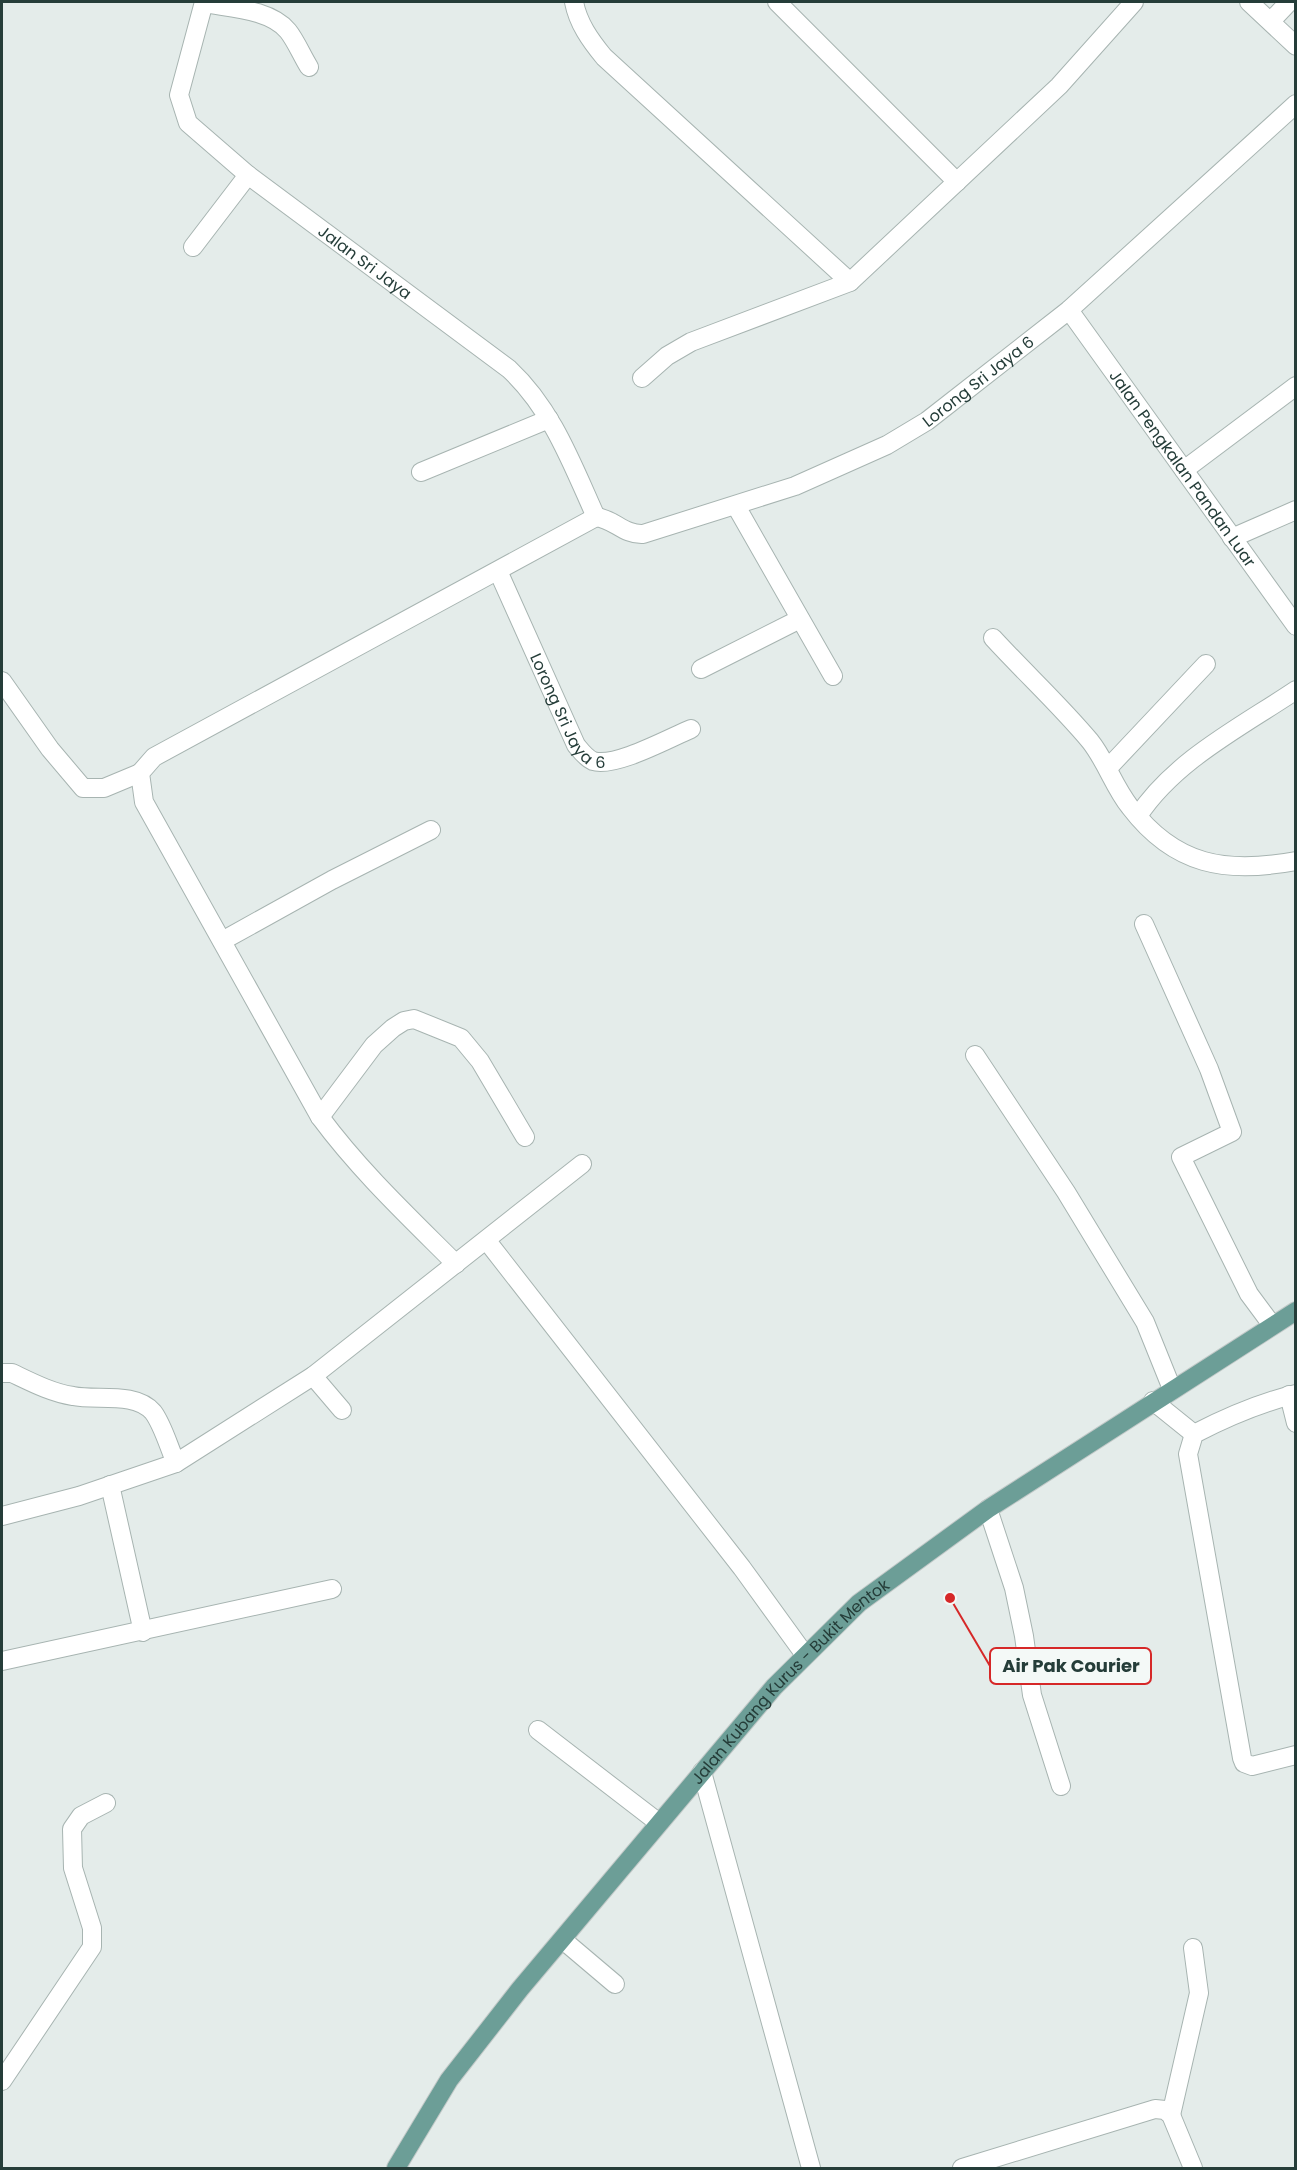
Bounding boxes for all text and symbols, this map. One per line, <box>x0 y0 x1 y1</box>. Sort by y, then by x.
street label: Jalan Sri Jaya <box>314 220 417 304</box>
street label: Lorong Sri Jaya 6 <box>917 330 1039 432</box>
street label: Jalan Pengkalan Pandan Luar <box>1104 365 1261 572</box>
street label: Lorong Sri Jaya 6 <box>525 649 606 774</box>
street label: Jalan Kubang Kurus - Bukit Mentok <box>686 1573 894 1789</box>
callout: Air Pak Courier <box>990 1648 1151 1684</box>
text: Air Pak Courier <box>1002 1653 1140 1678</box>

